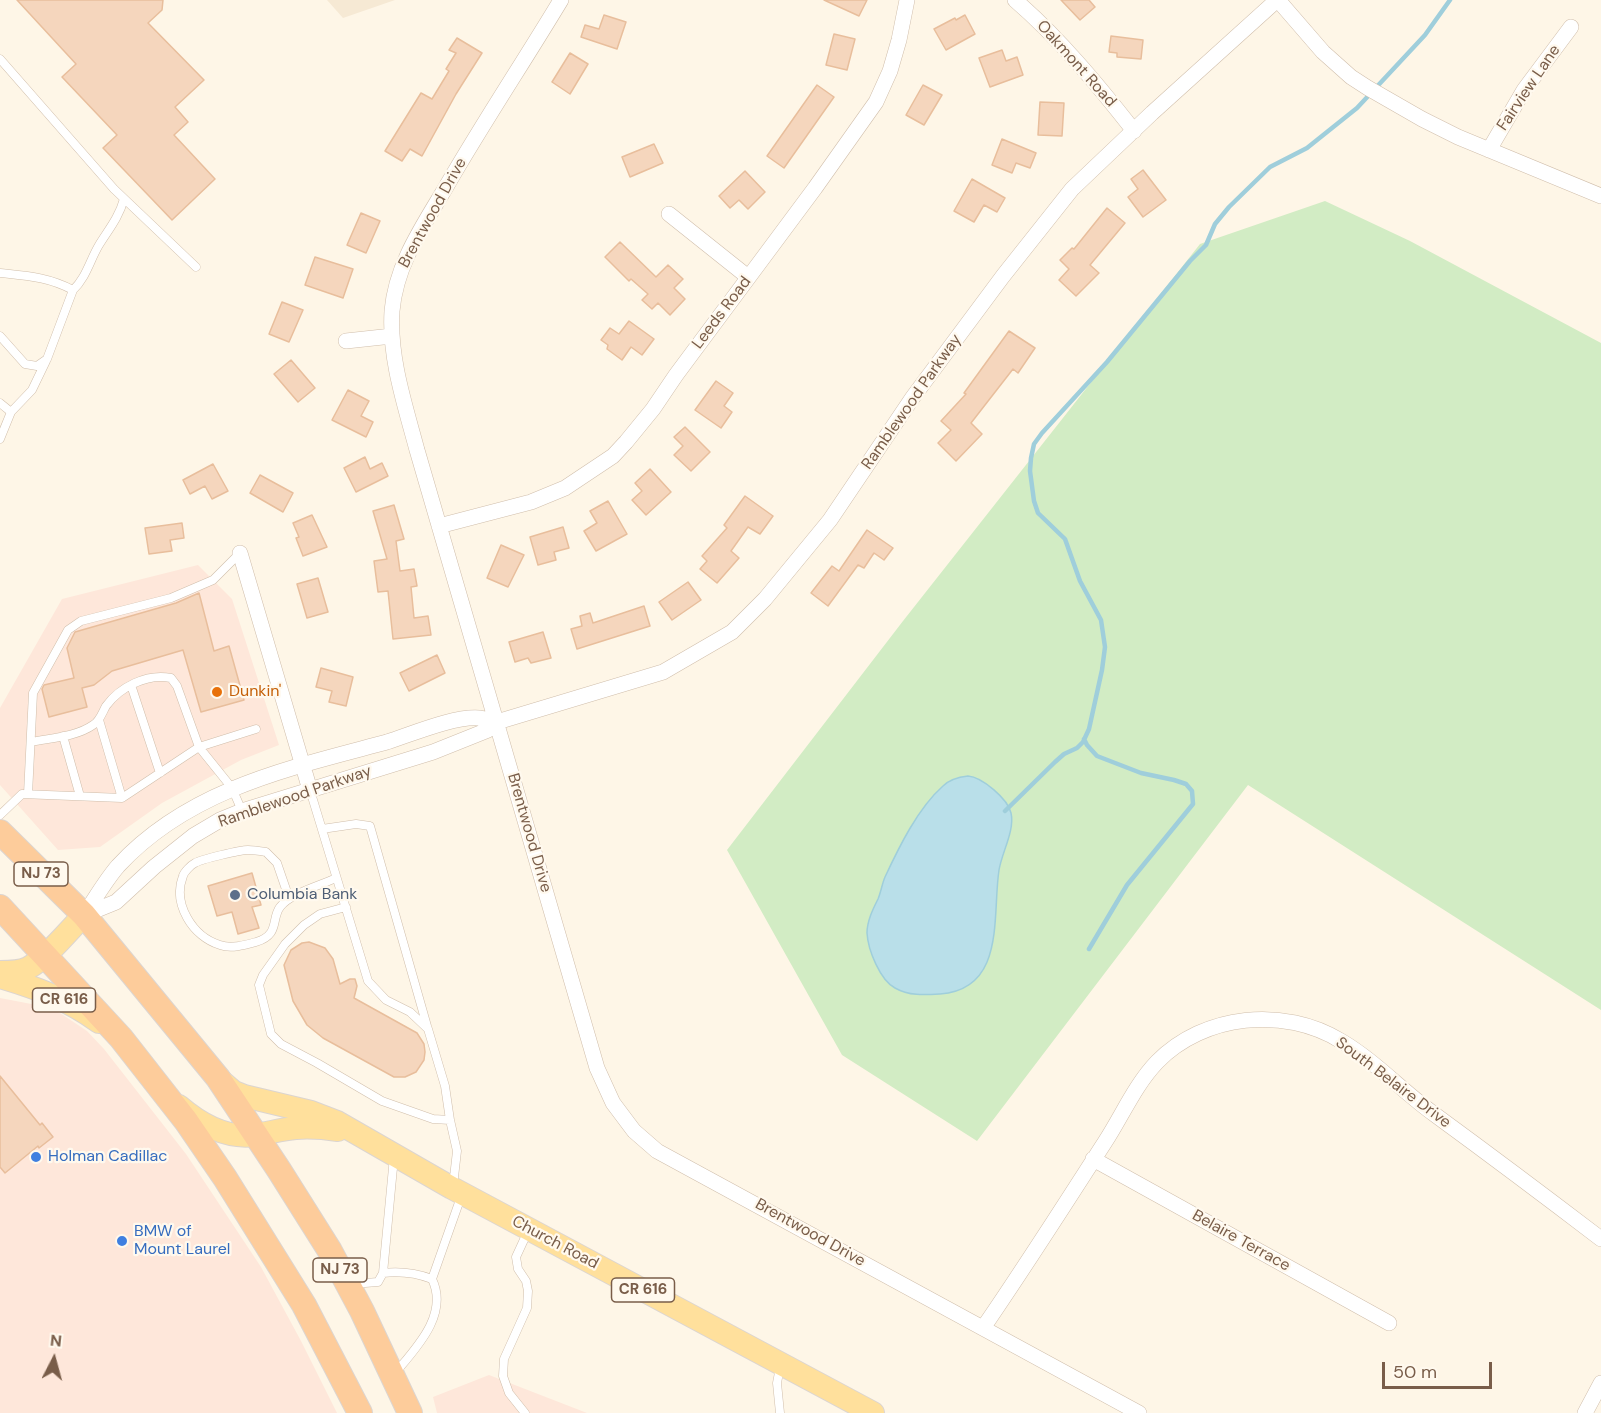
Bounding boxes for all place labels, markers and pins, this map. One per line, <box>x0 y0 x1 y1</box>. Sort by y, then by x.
place label: Dunkin' <box>229 682 281 702</box>
marker: Dunkin' <box>210 685 224 699</box>
place label: Columbia Bank <box>247 885 357 905</box>
marker: Columbia Bank <box>228 888 242 902</box>
place label: Holman Cadillac <box>48 1147 167 1167</box>
marker: Holman Cadillac <box>29 1150 43 1164</box>
place label: BMW of Mount Laurel <box>134 1222 230 1260</box>
marker: BMW of Mount Laurel <box>115 1234 129 1248</box>

